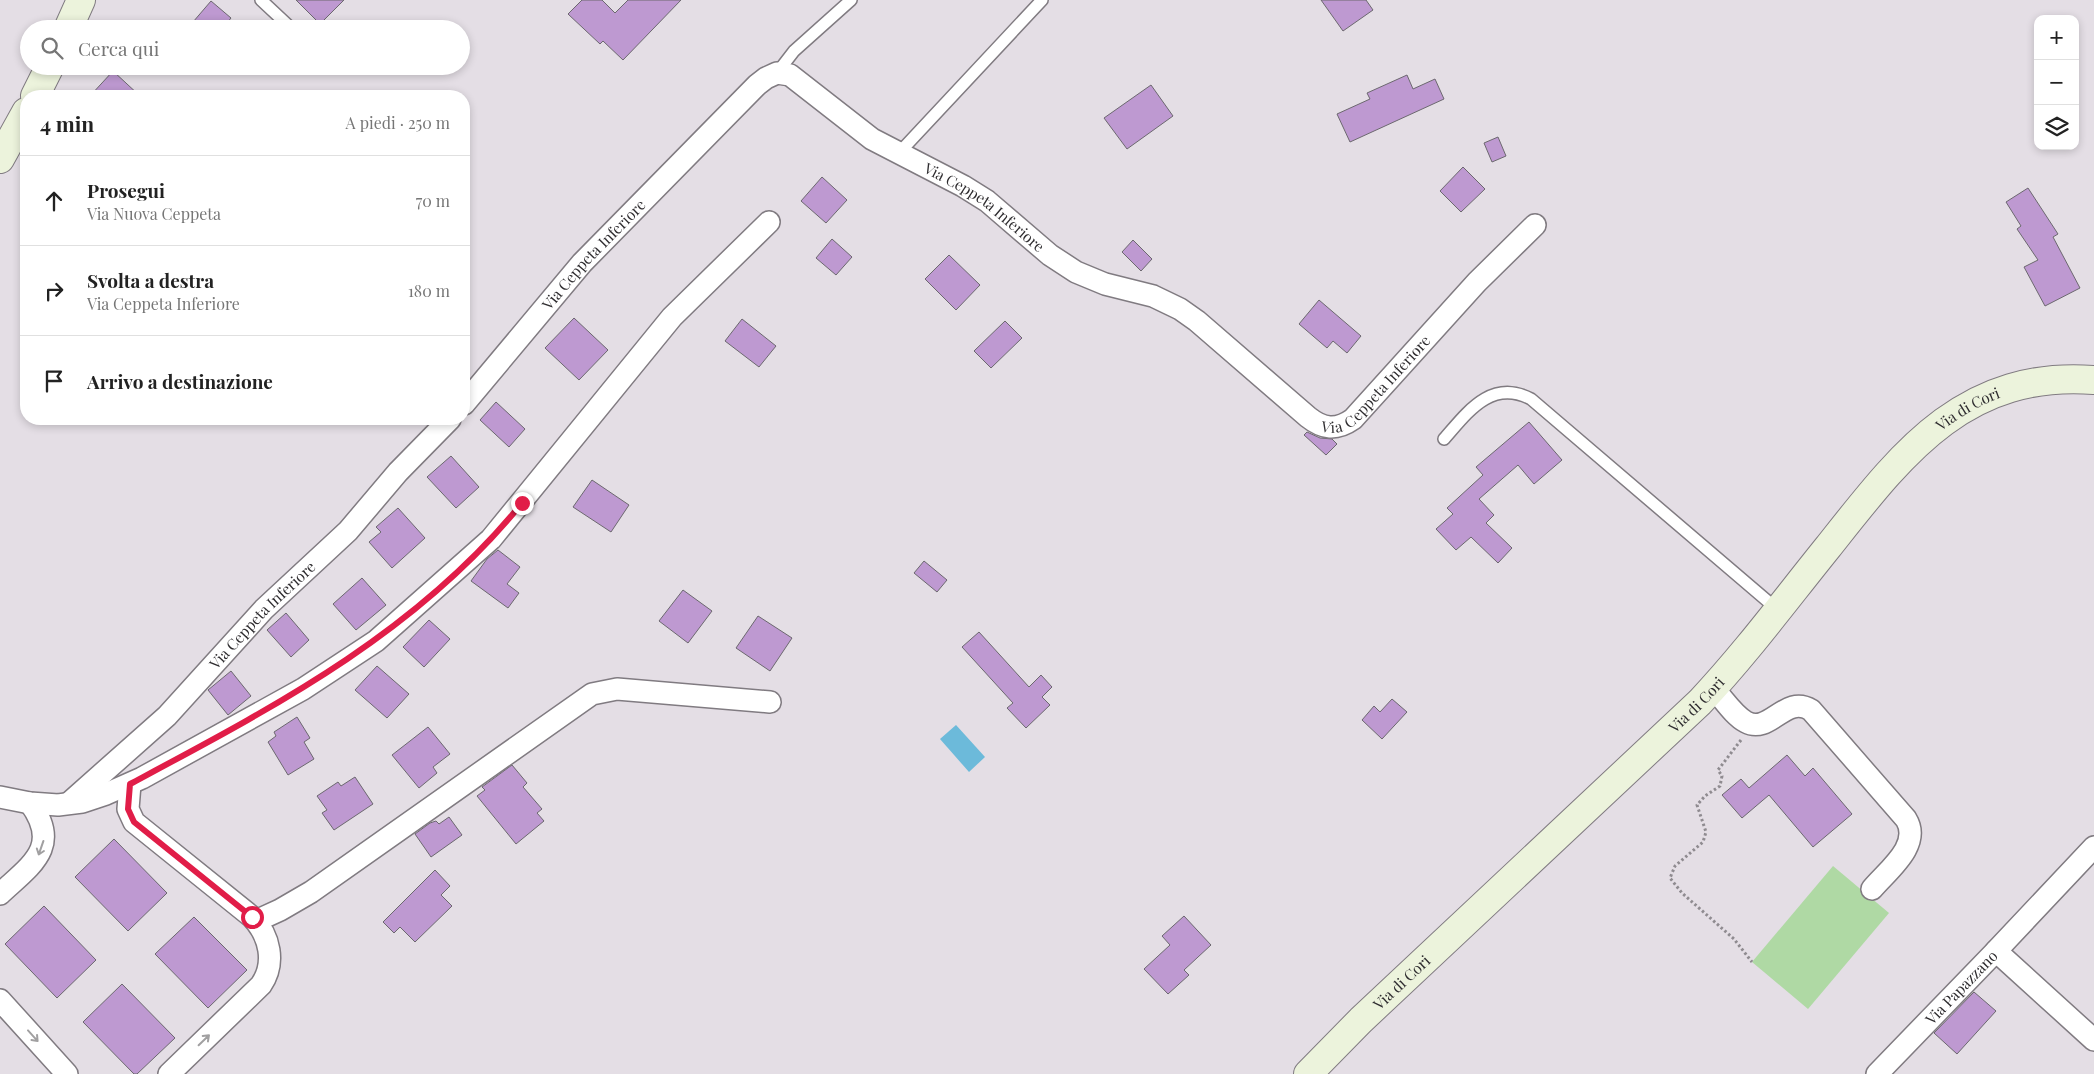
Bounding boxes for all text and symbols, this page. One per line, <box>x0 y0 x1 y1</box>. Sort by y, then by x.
map controls <box>2034 15 2079 150</box>
button: + <box>2034 15 2079 60</box>
search box <box>20 20 470 75</box>
icon: search <box>38 34 66 62</box>
text: Cerca qui <box>78 35 159 61</box>
button: − <box>2034 60 2079 105</box>
button: layers <box>2034 105 2079 150</box>
text: 4 min <box>40 109 94 137</box>
text: A piedi · 250 m <box>346 112 450 133</box>
street label: Via Ceppeta Inferiore <box>920 157 1049 256</box>
text: Prosegui <box>87 177 165 203</box>
icon: ahead <box>40 187 68 215</box>
text: 70 m <box>416 190 450 211</box>
street label: Via Ceppeta Inferiore <box>537 195 649 314</box>
text: Via Nuova Ceppeta <box>87 203 221 224</box>
text: Svolta a destra <box>87 267 214 293</box>
icon: right <box>40 277 68 305</box>
text: 180 m <box>408 280 450 301</box>
text: Via Ceppeta Inferiore <box>87 293 240 314</box>
street label: Via Ceppeta Inferiore <box>1319 331 1434 437</box>
icon: arrive <box>40 367 68 395</box>
text: Arrivo a destinazione <box>87 368 273 394</box>
street label: Via di Cori <box>1931 382 2003 435</box>
route end <box>511 492 534 515</box>
street label: Via Ceppeta Inferiore <box>204 557 319 674</box>
street label: Via di Cori <box>1663 672 1729 737</box>
one-way arrow <box>36 840 45 855</box>
route start <box>241 906 264 929</box>
street label: Via Papazzano <box>1920 946 2002 1029</box>
street label: Via di Cori <box>1368 950 1435 1014</box>
one-way arrow <box>27 1030 39 1042</box>
one-way arrow <box>198 1034 210 1046</box>

